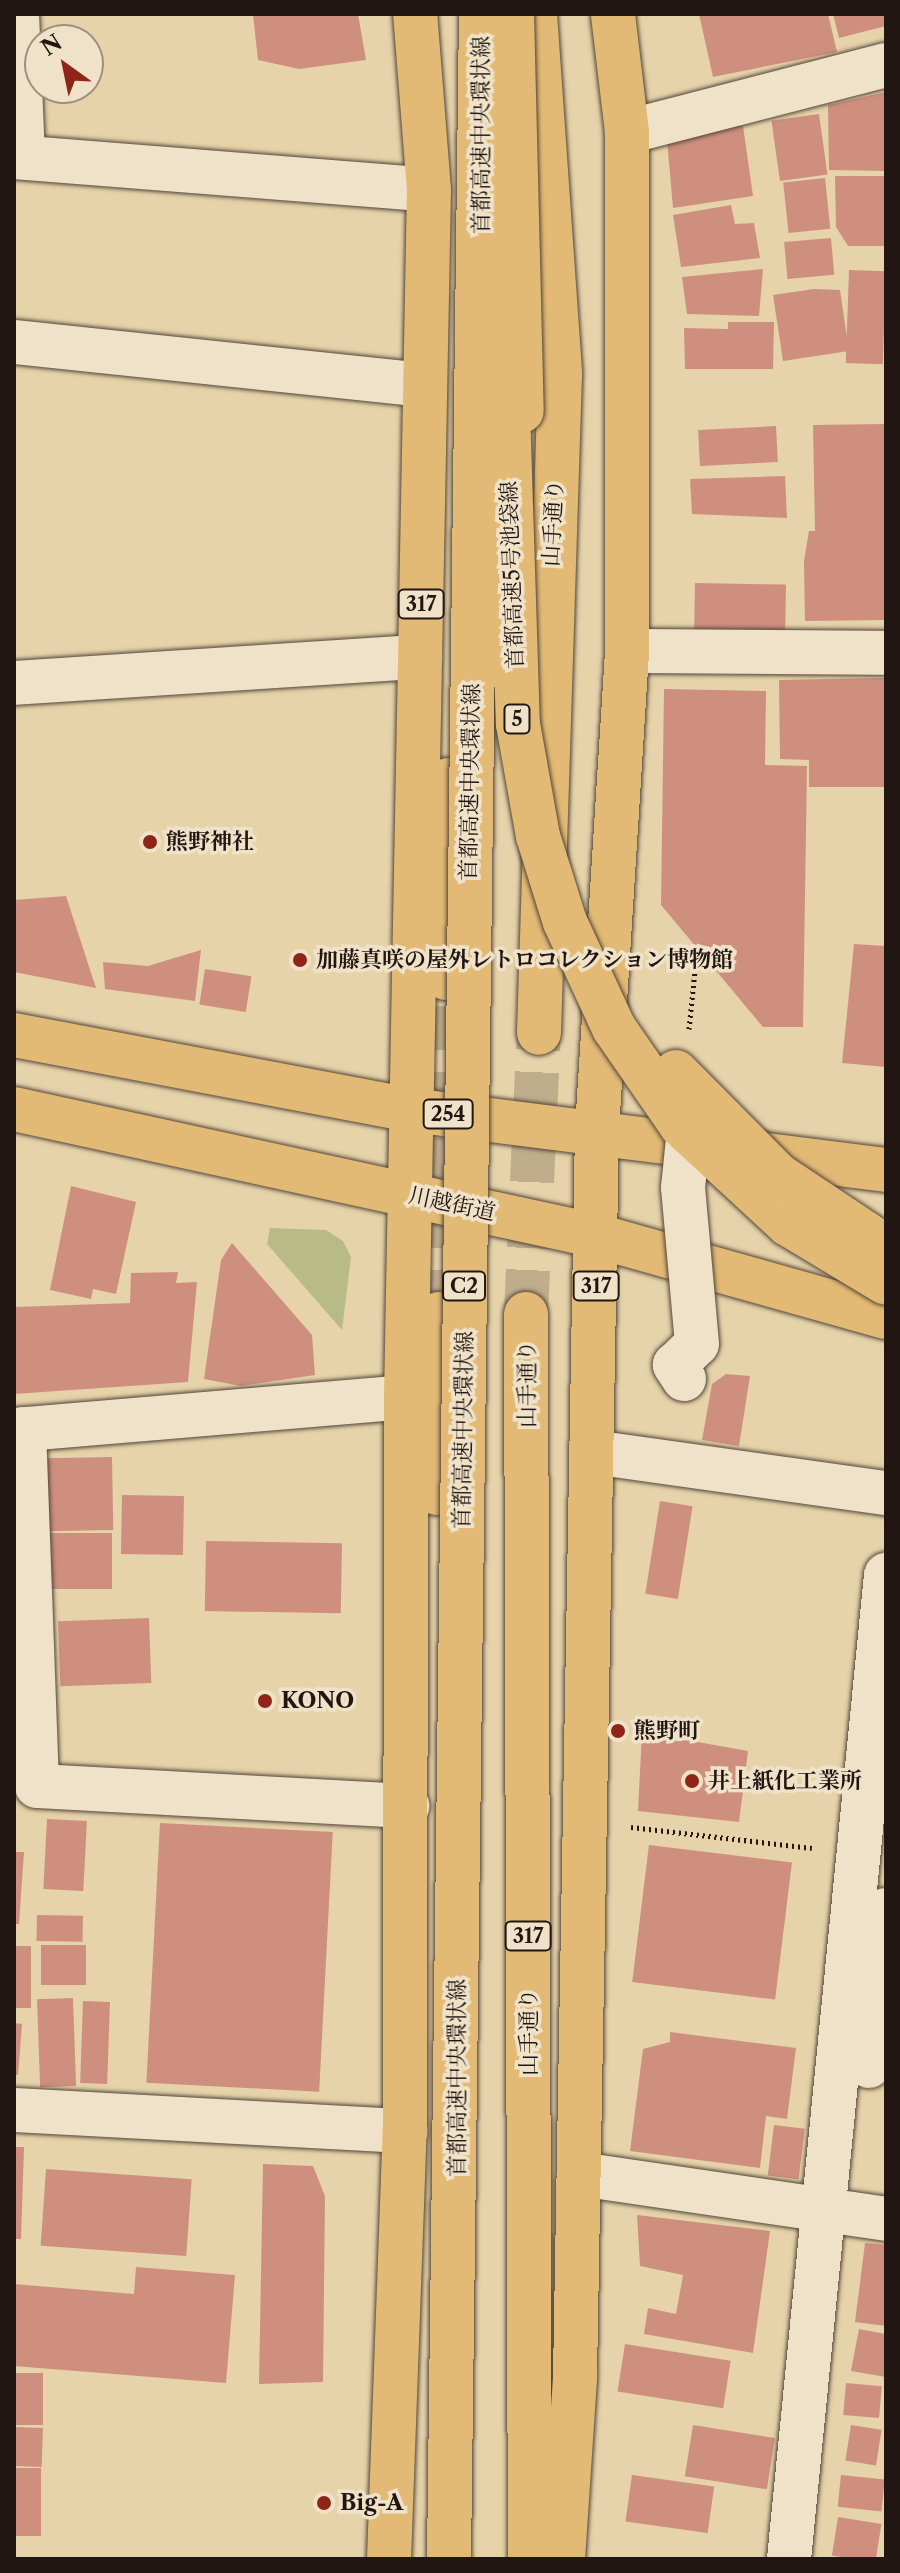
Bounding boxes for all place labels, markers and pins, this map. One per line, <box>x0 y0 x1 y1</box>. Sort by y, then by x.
place label: 熊野神社 <box>166 829 254 855</box>
marker: 熊野神社 <box>141 833 159 851</box>
place label: 加藤真咲の屋外レトロコレクション博物館 <box>316 947 734 973</box>
marker: 加藤真咲の屋外レトロコレクション博物館 <box>291 951 309 969</box>
place label: KONO <box>281 1688 354 1714</box>
marker: KONO <box>256 1692 274 1710</box>
place label: 熊野町 <box>634 1718 700 1744</box>
marker: 熊野町 <box>609 1722 627 1740</box>
place label: 井上紙化工業所 <box>708 1768 862 1794</box>
marker: 井上紙化工業所 <box>683 1772 701 1790</box>
place label: Big-A <box>340 2490 403 2516</box>
marker: Big-A <box>315 2494 333 2512</box>

